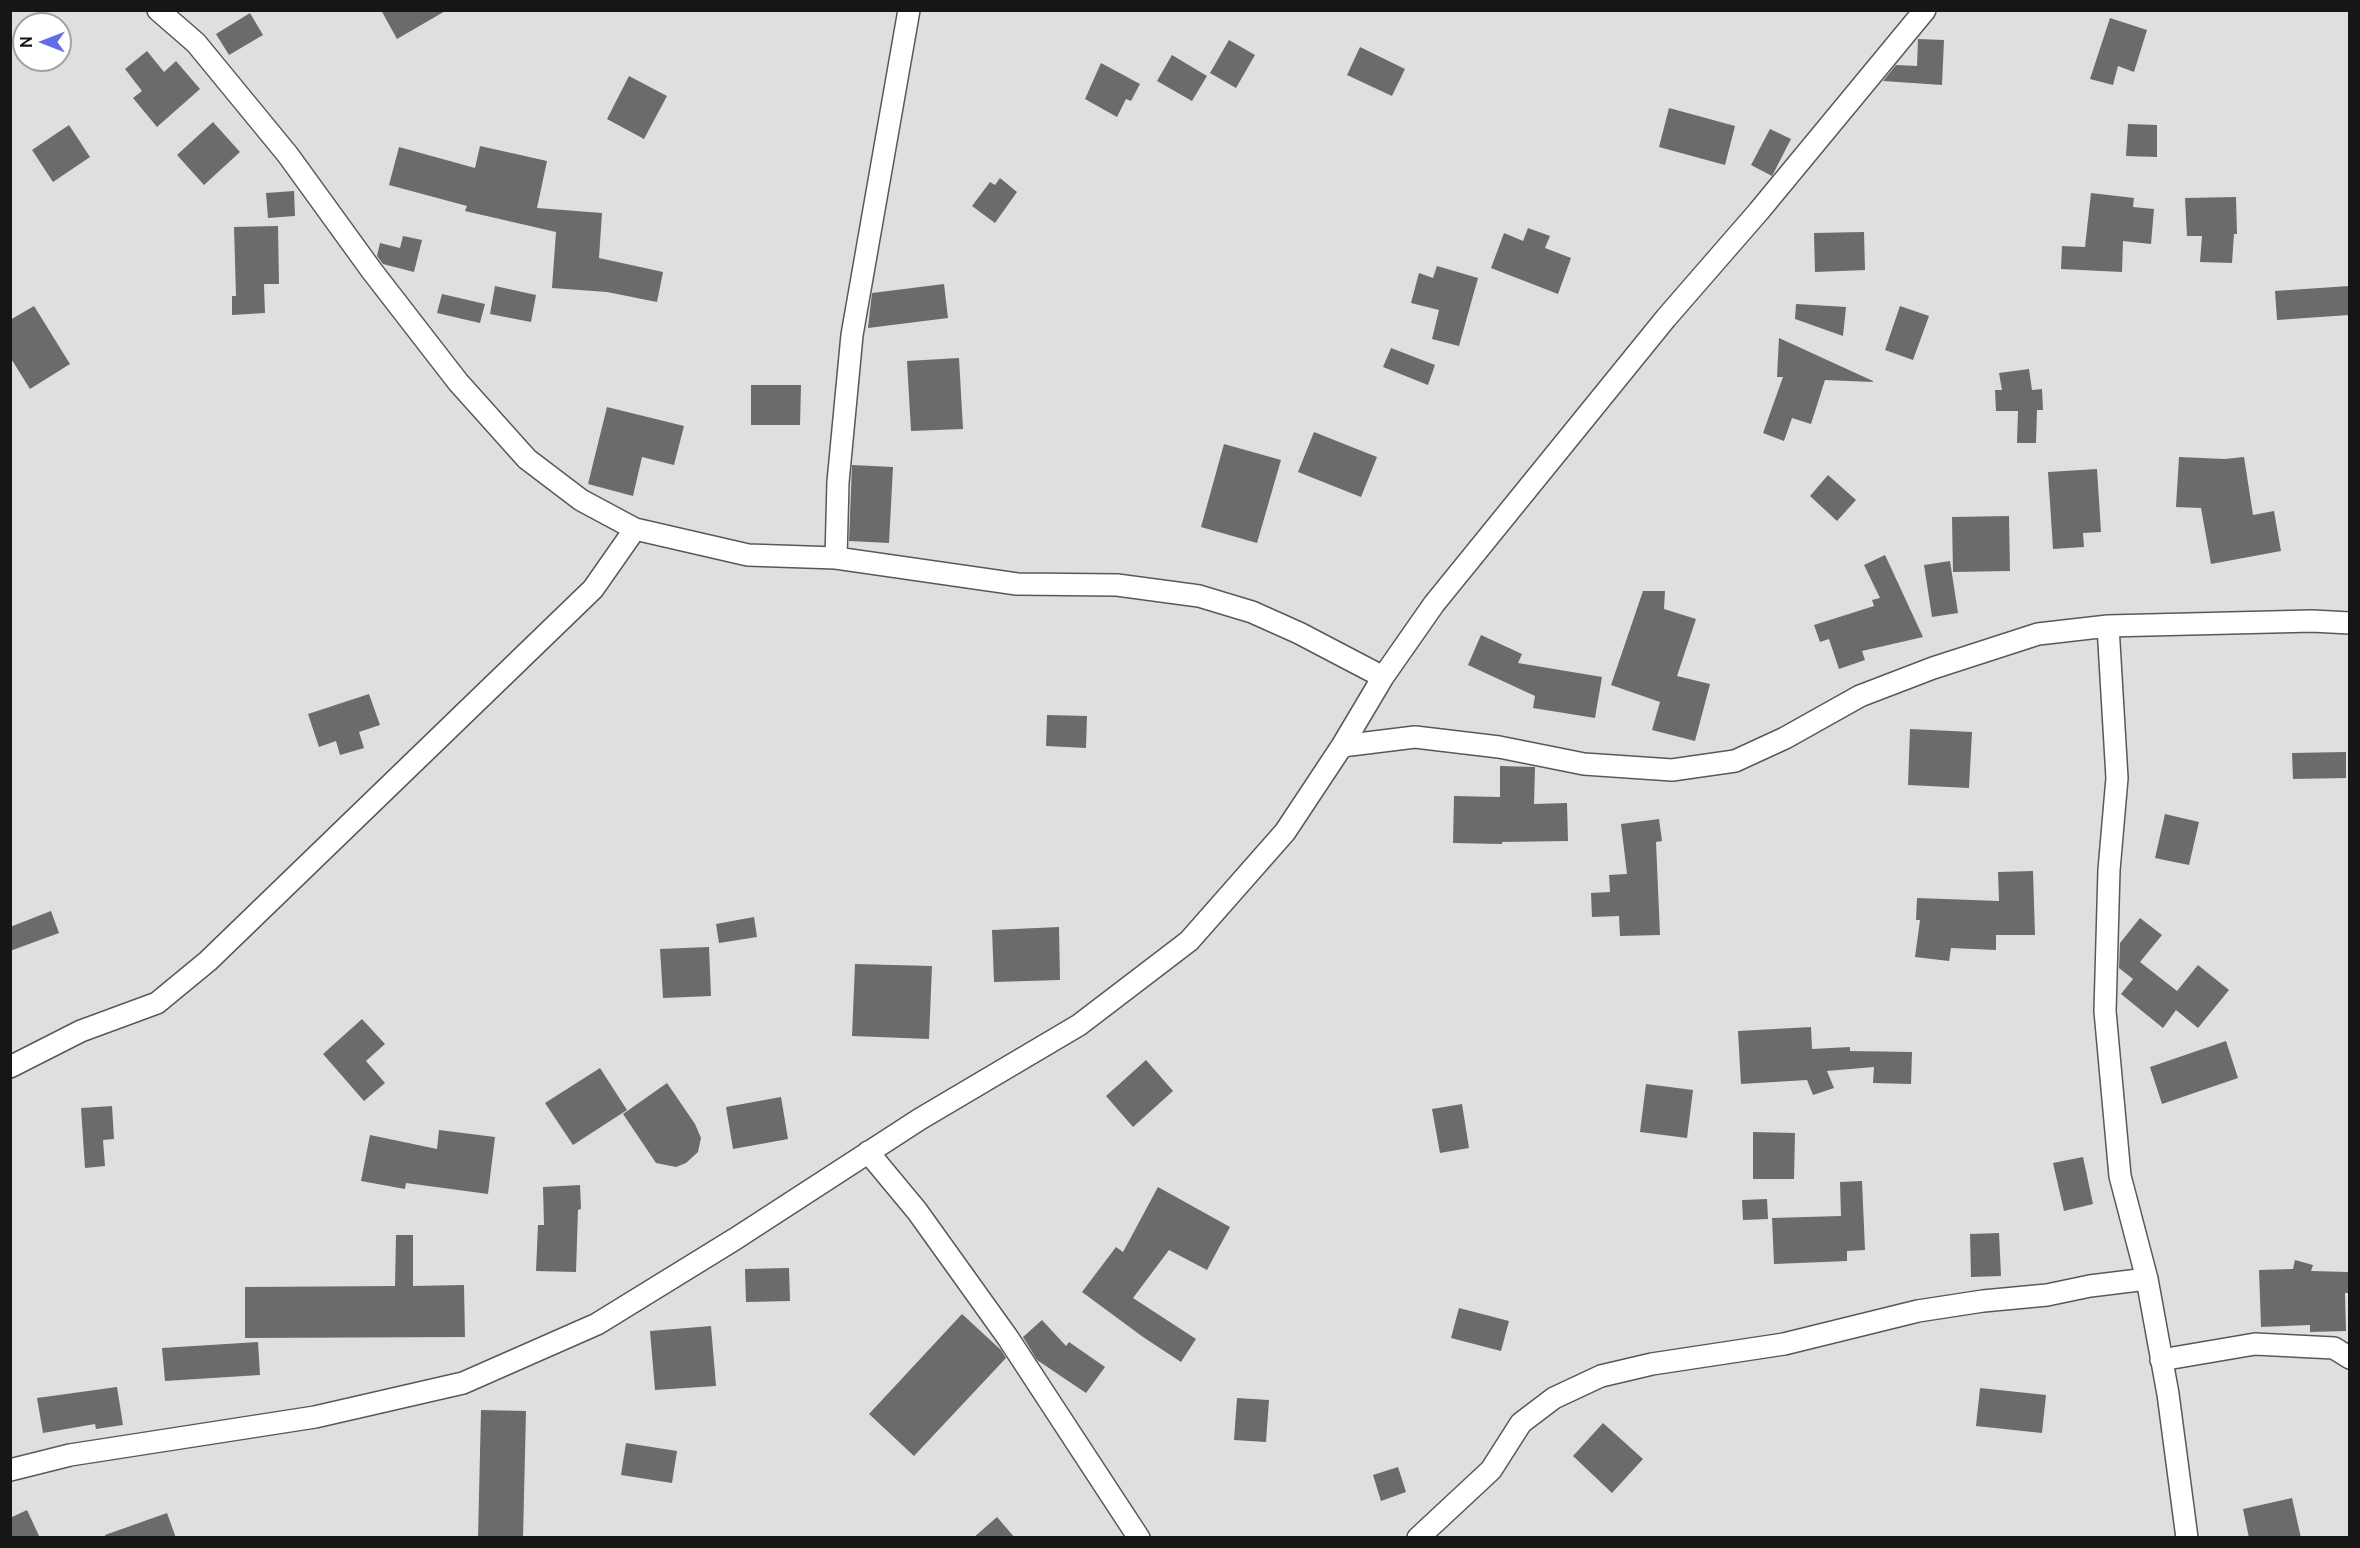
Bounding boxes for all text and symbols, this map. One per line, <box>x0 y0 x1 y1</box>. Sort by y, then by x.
north arrow <box>12 12 72 72</box>
text: N <box>17 36 35 48</box>

